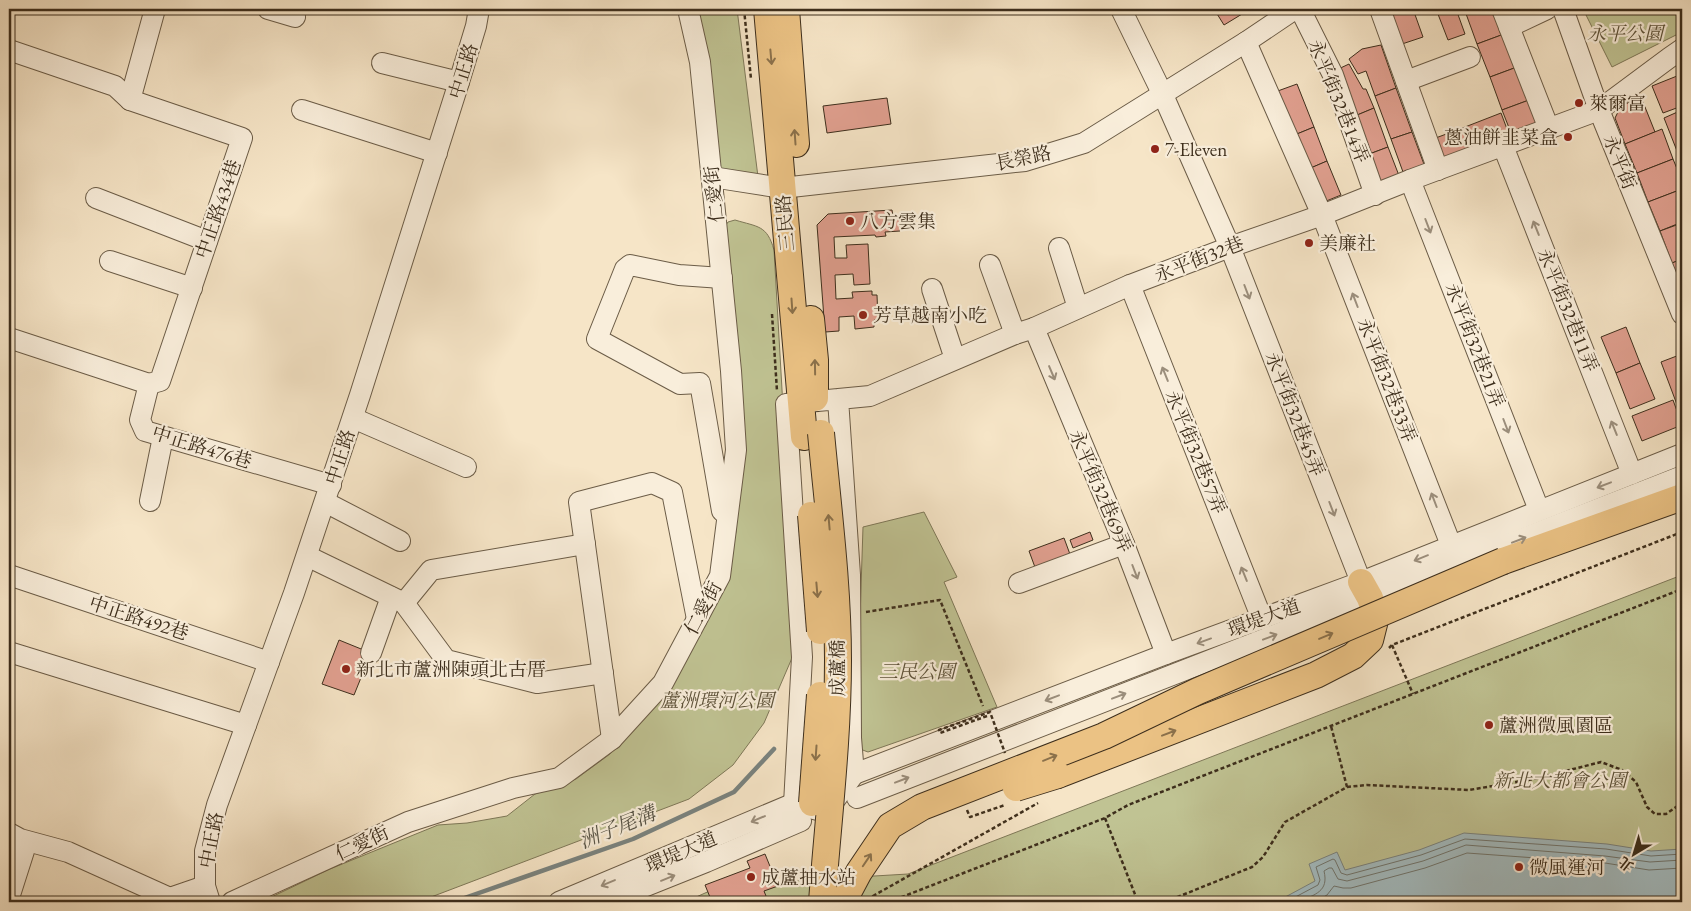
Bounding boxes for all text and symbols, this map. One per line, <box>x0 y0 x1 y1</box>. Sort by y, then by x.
park label: 永平公園 <box>1587 21 1666 46</box>
street label: 永平街32巷14弄 <box>1303 35 1375 167</box>
street label: 中正路 <box>443 40 483 102</box>
one-way arrow <box>766 49 775 65</box>
place label: 萊爾富 <box>1589 91 1646 116</box>
marker: 萊爾富 <box>1573 97 1585 109</box>
place label: 蔥油餅韭菜盒 <box>1444 125 1558 150</box>
one-way arrow <box>791 130 800 146</box>
marker: 蔥油餅韭菜盒 <box>1562 131 1574 143</box>
street label: 永平街 <box>1598 131 1642 193</box>
place label: 7-Eleven <box>1165 137 1227 162</box>
street label: 長榮路 <box>993 140 1053 176</box>
marker: 7-Eleven <box>1149 143 1161 155</box>
street label: 中正路434巷 <box>189 156 247 262</box>
street label: 仁愛街 <box>699 164 729 224</box>
street label: 三民路 <box>770 194 800 252</box>
place label: 八方雲集 <box>860 209 936 234</box>
marker: 八方雲集 <box>844 215 856 227</box>
one-way arrow <box>1424 217 1433 233</box>
one-way arrow <box>1530 221 1540 236</box>
street label: 永平街32巷 <box>1151 230 1247 288</box>
place label: 美廉社 <box>1319 231 1376 256</box>
marker: 美廉社 <box>1303 237 1315 249</box>
street label: 永平街32巷11弄 <box>1532 244 1604 376</box>
street label: 永平街32巷21弄 <box>1440 279 1510 411</box>
one-way arrow <box>1243 284 1252 299</box>
one-way arrow <box>1350 293 1359 308</box>
one-way arrow <box>788 298 797 314</box>
place label: 芳草越南小吃 <box>873 303 987 328</box>
marker: 芳草越南小吃 <box>857 309 869 321</box>
street label: 永平街32巷33弄 <box>1352 314 1422 446</box>
street label: 永平街32巷45弄 <box>1260 348 1330 480</box>
one-way arrow <box>810 360 820 376</box>
one-way arrow <box>1048 365 1058 380</box>
one-way arrow <box>1160 367 1169 382</box>
street label: 永平街32巷57弄 <box>1160 386 1232 518</box>
one-way arrow <box>1502 418 1512 433</box>
street label: 中正路476巷 <box>149 420 255 474</box>
one-way arrow <box>1609 421 1619 436</box>
street label: 中正路 <box>319 426 361 488</box>
street label: 永平街32巷69弄 <box>1064 426 1138 556</box>
one-way arrow <box>1597 480 1612 490</box>
one-way arrow <box>1428 493 1438 508</box>
one-way arrow <box>1328 500 1337 516</box>
one-way arrow <box>825 514 834 530</box>
one-way arrow <box>1511 535 1526 544</box>
one-way arrow <box>1414 554 1429 563</box>
one-way arrow <box>1131 564 1140 579</box>
one-way arrow <box>1239 567 1248 582</box>
street label: 仁愛街 <box>679 577 727 639</box>
one-way arrow <box>812 582 822 598</box>
street label: 中正路492巷 <box>86 590 192 646</box>
street label: 環堤大道 <box>1224 593 1304 643</box>
one-way arrow <box>1318 631 1333 641</box>
one-way arrow <box>1262 632 1277 641</box>
one-way arrow <box>1196 637 1212 646</box>
street label: 成蘆橋 <box>825 639 850 697</box>
place label: 新北市蘆洲陳頭北古厝 <box>356 657 546 682</box>
park label: 三民公園 <box>879 659 958 684</box>
marker: 新北市蘆洲陳頭北古厝 <box>340 663 352 675</box>
park label: 蘆洲環河公園 <box>660 688 777 713</box>
one-way arrow <box>1111 691 1126 700</box>
one-way arrow <box>1044 694 1060 703</box>
place label: 蘆洲微風園區 <box>1499 713 1613 738</box>
marker: 蘆洲微風園區 <box>1483 719 1495 731</box>
one-way arrow <box>1160 728 1176 737</box>
one-way arrow <box>811 744 821 760</box>
one-way arrow <box>1041 753 1057 762</box>
park label: 新北大都會公園 <box>1493 768 1629 793</box>
one-way arrow <box>894 775 909 784</box>
water label: 洲子尾溝 <box>575 799 662 854</box>
street label: 中正路 <box>193 810 229 870</box>
one-way arrow <box>751 815 766 824</box>
street label: 仁愛街 <box>331 820 393 866</box>
street label: 環堤大道 <box>641 826 721 878</box>
north arrow <box>1608 828 1658 878</box>
one-way arrow <box>862 853 872 867</box>
text: 北 <box>1615 853 1637 876</box>
place label: 微風運河 <box>1529 855 1605 880</box>
marker: 微風運河 <box>1513 861 1525 873</box>
place label: 成蘆抽水站 <box>761 865 856 890</box>
marker: 成蘆抽水站 <box>745 871 757 883</box>
one-way arrow <box>660 873 675 882</box>
one-way arrow <box>601 878 616 888</box>

